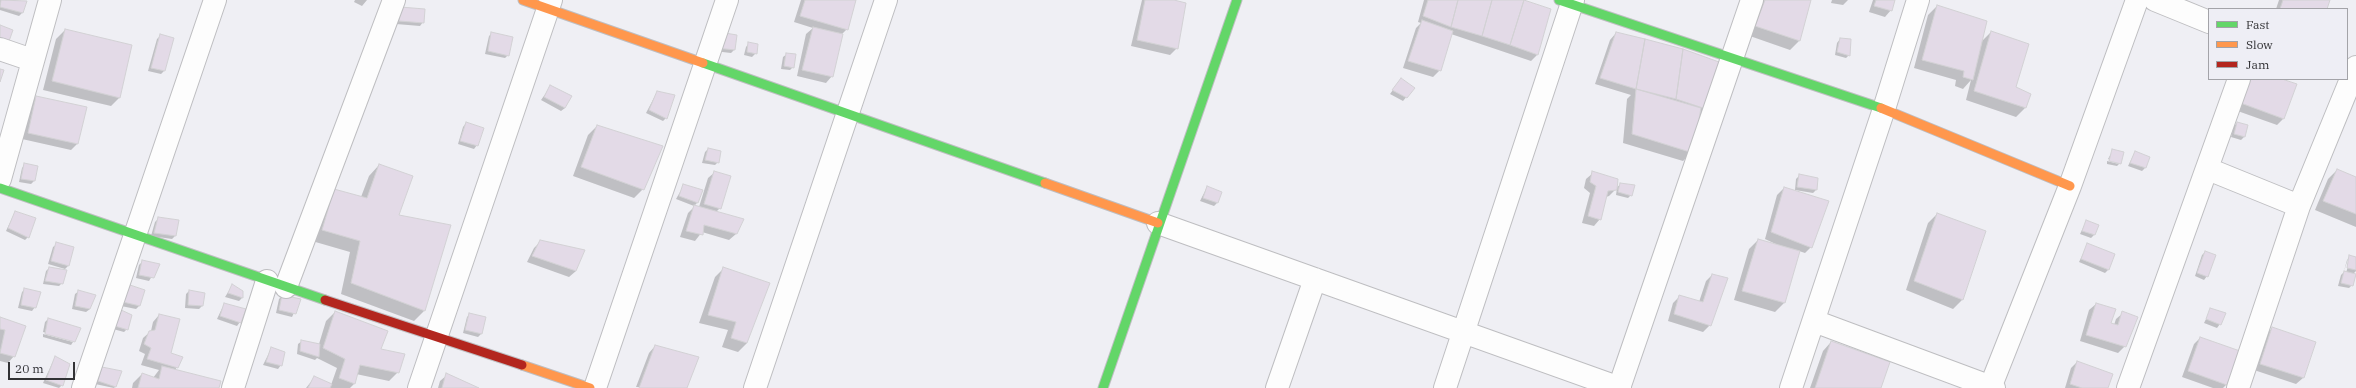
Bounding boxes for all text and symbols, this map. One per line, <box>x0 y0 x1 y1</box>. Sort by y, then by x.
legend <box>2208 8 2348 80</box>
text: Fast <box>2246 17 2270 32</box>
text: Slow <box>2246 37 2273 52</box>
text: Jam <box>2246 57 2269 72</box>
scale bar <box>10 354 77 380</box>
text: 20 m <box>15 361 44 376</box>

